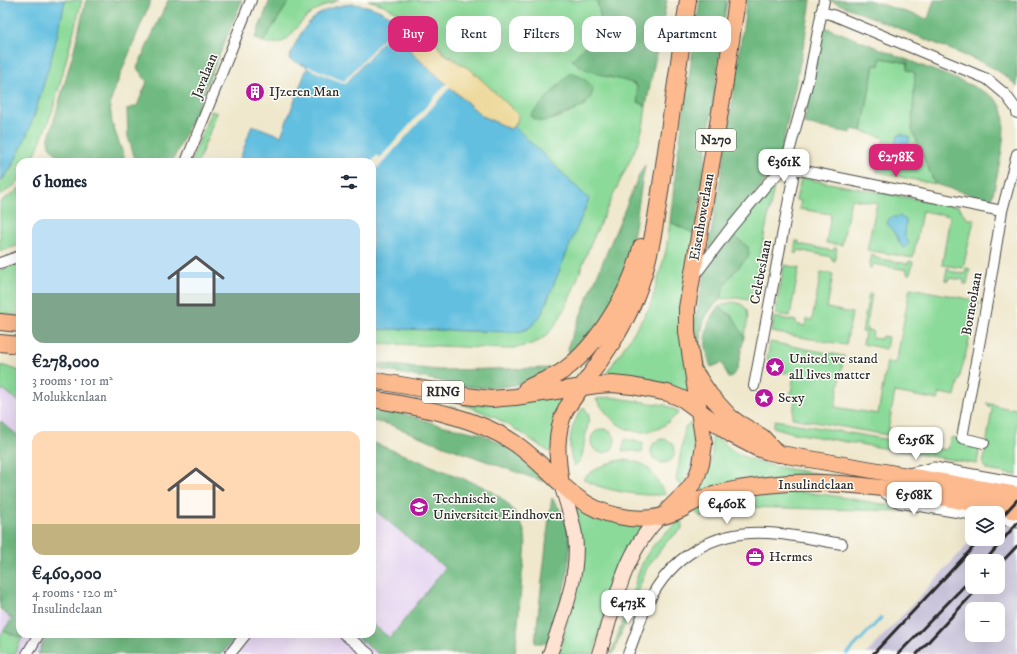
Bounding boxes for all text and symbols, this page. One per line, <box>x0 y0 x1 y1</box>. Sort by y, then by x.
chip: Buy <box>388 16 438 52</box>
chip: Rent <box>446 16 501 52</box>
chip: Filters <box>509 16 574 52</box>
chip: New <box>582 16 636 52</box>
chip: Apartment <box>644 16 731 52</box>
street label: Javalaan <box>187 50 222 103</box>
building icon: IJzeren Man <box>244 81 266 103</box>
place label: IJzeren Man <box>269 83 340 101</box>
road number: N270 <box>696 129 736 151</box>
pin: €278K <box>868 144 924 178</box>
pin: €361K <box>756 149 812 183</box>
text: €278K <box>878 149 914 165</box>
text: €361K <box>767 154 801 170</box>
text: 6 homes <box>32 171 87 193</box>
icon: filters <box>338 171 360 193</box>
street label: Eisenhowerlaan <box>685 171 719 262</box>
street label: Celebeslaan <box>746 237 776 306</box>
icon: home <box>160 245 232 317</box>
street label: Borneolaan <box>958 270 987 337</box>
place label: United we stand all lives matter <box>789 350 878 384</box>
text: €278,000 <box>32 351 99 373</box>
place icon: United we stand all lives matter <box>764 356 786 378</box>
text: 3 rooms · 101 m² <box>32 373 113 389</box>
road number: RING <box>422 381 464 403</box>
place icon: Sexy <box>753 387 775 409</box>
text: Molukkenlaan <box>32 389 107 405</box>
place label: Sexy <box>778 389 805 407</box>
pin: €256K <box>888 427 944 461</box>
text: €256K <box>898 432 934 448</box>
icon: home <box>160 457 232 529</box>
street label: Insulindelaan <box>778 476 855 494</box>
pin: €568K <box>886 482 942 516</box>
text: €568K <box>896 487 932 503</box>
place label: Technische Universiteit Eindhoven <box>433 490 563 524</box>
pin: €460K <box>699 491 755 525</box>
school or university icon: Technische Universiteit Eindhoven <box>408 496 430 518</box>
text: €460K <box>708 496 746 512</box>
map controls <box>965 506 1005 642</box>
button: layers <box>965 506 1005 546</box>
office icon: Hermes <box>744 546 766 568</box>
place label: Hermes <box>769 548 813 566</box>
button: + <box>965 554 1005 594</box>
text: €460,000 <box>32 563 102 585</box>
text: 4 rooms · 120 m² <box>32 585 117 601</box>
pin: €473K <box>600 590 656 624</box>
text: €473K <box>610 595 646 611</box>
text: Insulindelaan <box>32 601 102 617</box>
button: − <box>965 602 1005 642</box>

